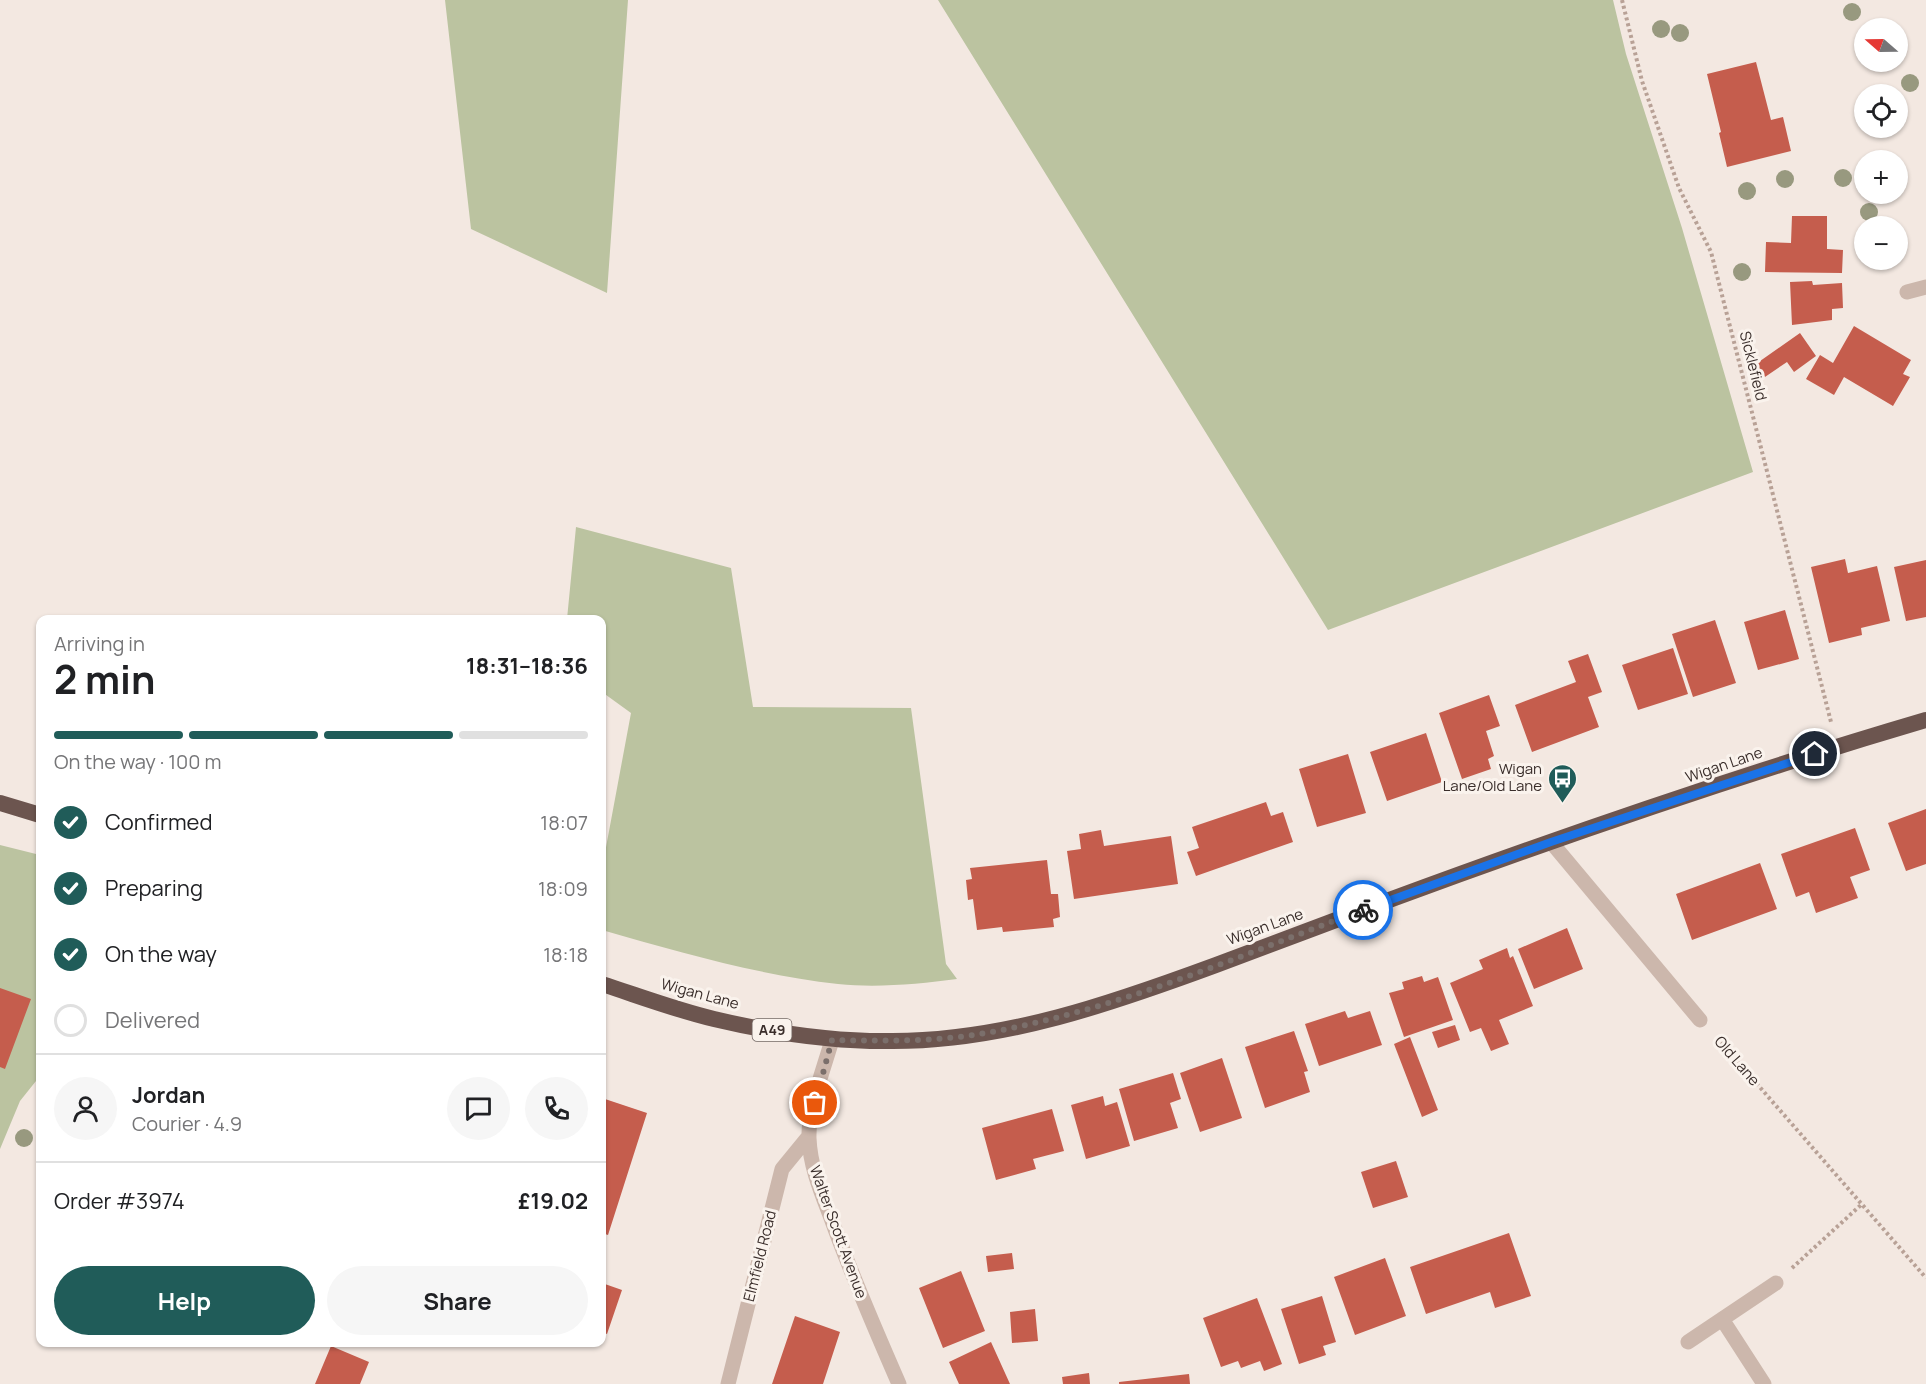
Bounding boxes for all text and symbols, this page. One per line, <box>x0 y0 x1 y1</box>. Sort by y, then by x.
north arrow <box>1854 18 1908 72</box>
map controls <box>1854 18 1908 270</box>
button: locate <box>1854 84 1908 138</box>
button: + <box>1854 150 1908 204</box>
button: − <box>1854 216 1908 270</box>
street label: Sicklefield <box>1735 329 1772 403</box>
text: Arriving in <box>54 630 145 657</box>
text: 18:31–18:36 <box>466 651 588 681</box>
text: 2 min <box>54 652 155 706</box>
pin <box>1789 728 1840 779</box>
icon: home <box>1798 737 1831 770</box>
street label: Wigan Lane <box>1683 742 1765 787</box>
text: On the way · 100 m <box>54 748 221 775</box>
place label: Wigan Lane/Old Lane <box>1443 758 1542 796</box>
bus stop icon: Wigan Lane/Old Lane <box>1547 762 1579 804</box>
icon: check <box>54 806 87 839</box>
text: Confirmed <box>105 807 213 837</box>
text: 18:07 <box>540 809 588 836</box>
icon: check <box>54 872 87 905</box>
text: Preparing <box>105 873 203 903</box>
text: 18:09 <box>538 875 588 902</box>
courier <box>1333 880 1393 940</box>
icon: bike <box>1347 894 1380 927</box>
street label: Wigan Lane <box>1224 903 1306 950</box>
icon: check <box>54 938 87 971</box>
text: On the way <box>105 939 217 969</box>
text: 18:18 <box>543 941 588 968</box>
street label: Wigan Lane <box>659 973 742 1014</box>
text: Delivered <box>105 1005 200 1035</box>
road number: A49 <box>752 1019 792 1041</box>
street label: Old Lane <box>1710 1031 1765 1090</box>
button: person <box>54 1077 117 1140</box>
button: chat <box>447 1077 510 1140</box>
button: phone <box>525 1077 588 1140</box>
pin <box>789 1077 840 1128</box>
text: Jordan <box>132 1080 205 1110</box>
icon: bag <box>798 1086 831 1119</box>
text: Courier · 4.9 <box>132 1110 242 1137</box>
street label: Walter Scott Avenue <box>805 1163 872 1301</box>
text: Order #3974 <box>54 1186 185 1216</box>
text: £19.02 <box>518 1186 588 1216</box>
street label: Elmfield Road <box>738 1208 781 1304</box>
button: Help <box>54 1266 315 1335</box>
button: Share <box>327 1266 588 1335</box>

